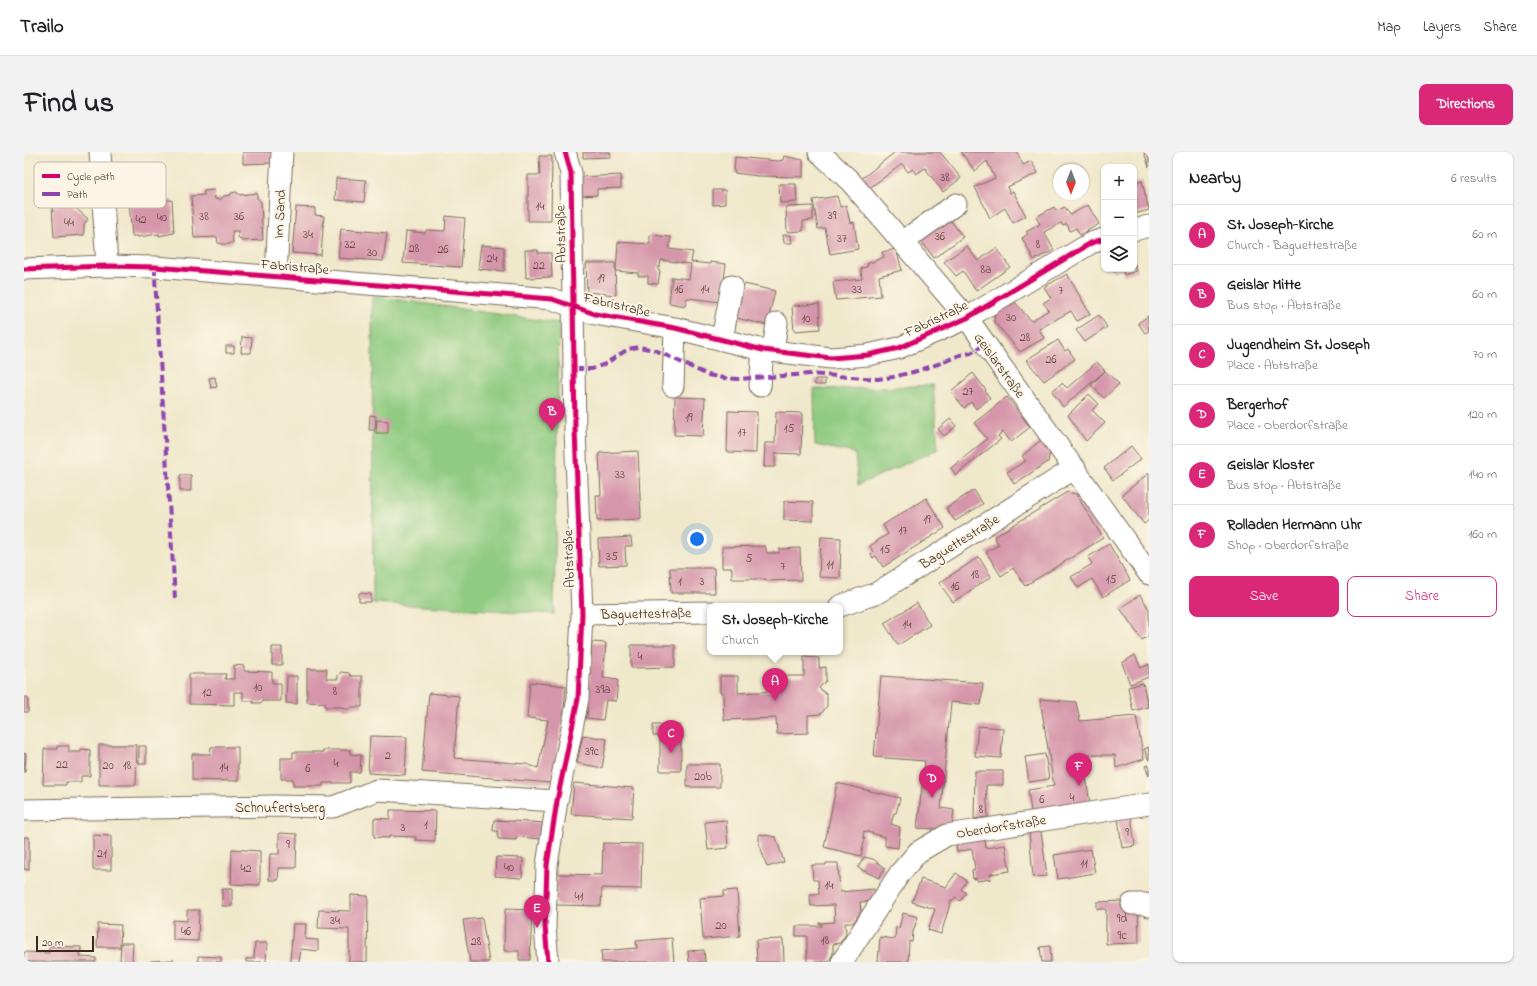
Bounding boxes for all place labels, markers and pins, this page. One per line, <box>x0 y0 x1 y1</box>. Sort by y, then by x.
pin: B <box>539 398 565 431</box>
pin: A <box>762 668 788 701</box>
pin: C <box>658 720 684 753</box>
pin: F <box>1066 753 1092 786</box>
pin: D <box>919 765 945 798</box>
pin: E <box>524 895 550 928</box>

